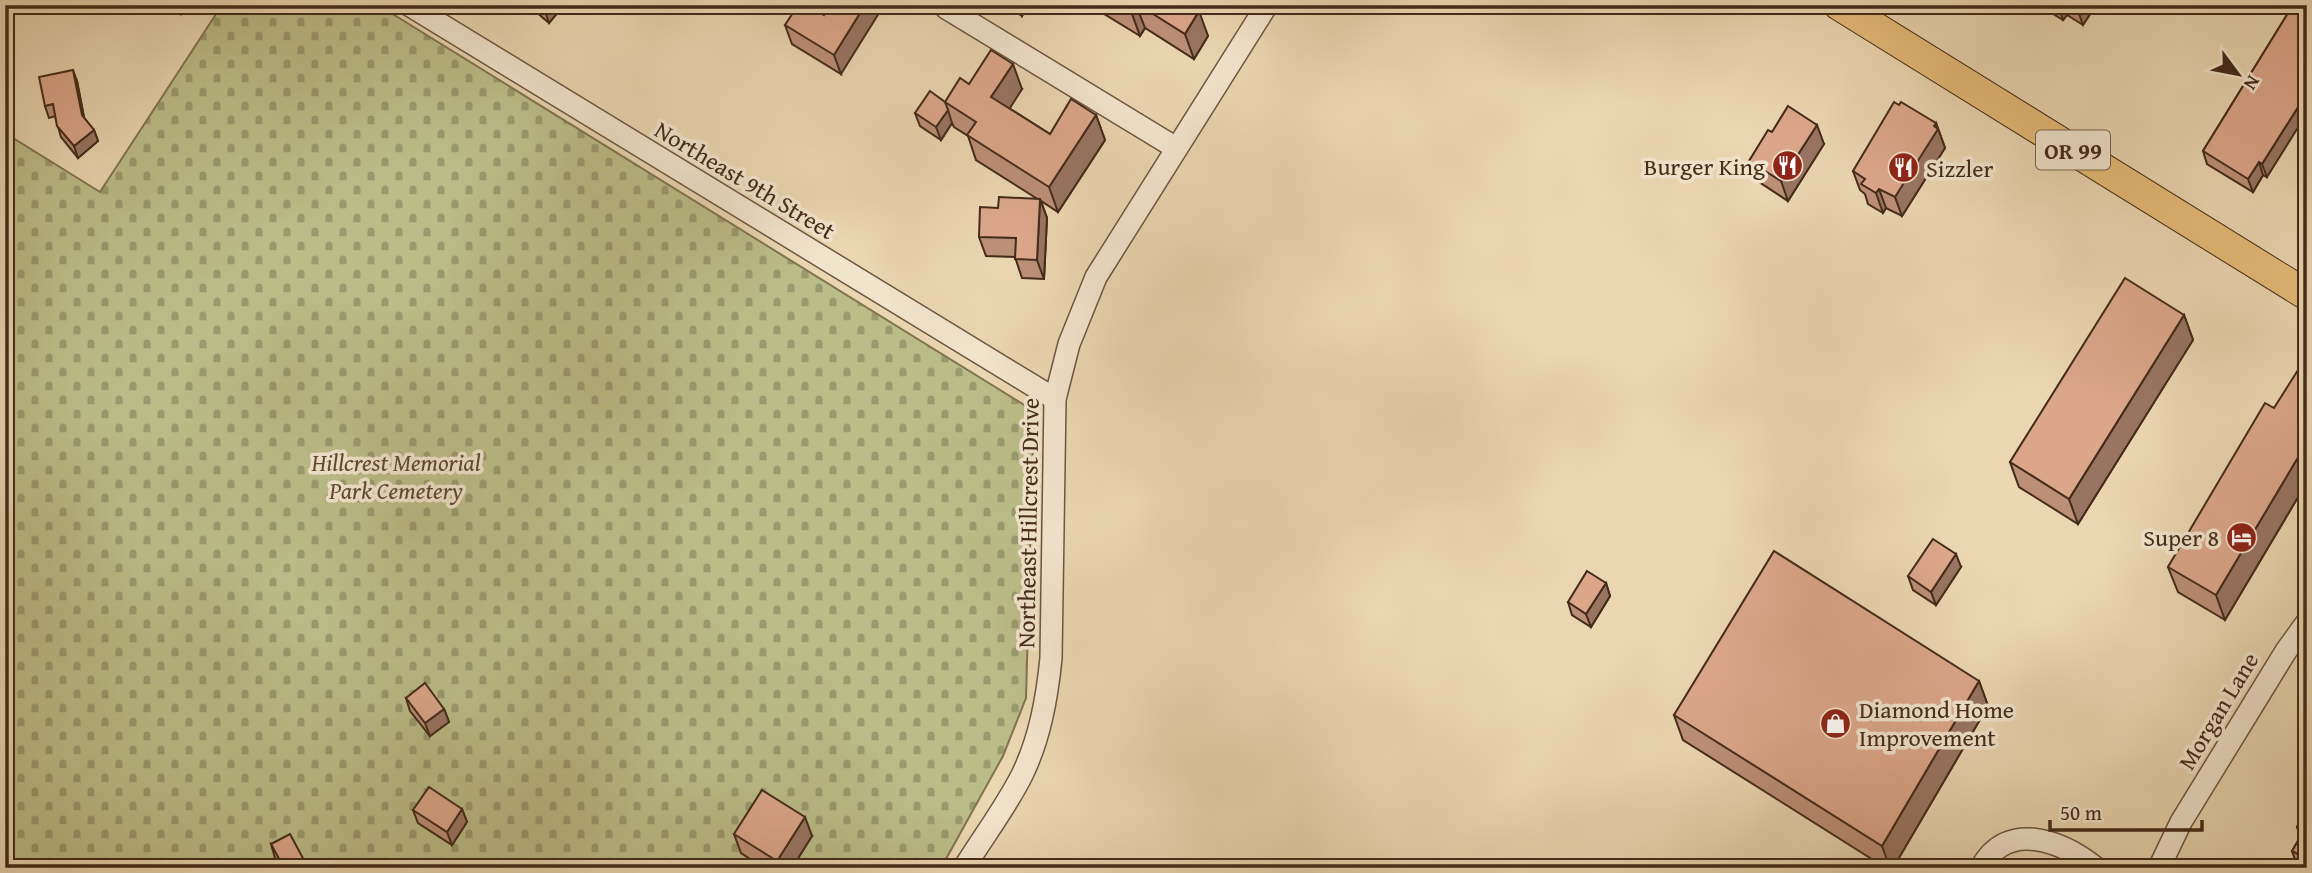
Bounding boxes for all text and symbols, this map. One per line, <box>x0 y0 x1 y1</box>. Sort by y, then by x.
north arrow <box>2204 38 2274 108</box>
text: N <box>2237 70 2268 96</box>
street label: Northeast 9th Street <box>648 112 842 248</box>
road number: OR 99 <box>2036 130 2110 169</box>
place label: Burger King <box>1644 149 1765 184</box>
restaurant icon: Burger King <box>1771 149 1805 183</box>
restaurant icon: Sizzler <box>1886 151 1920 185</box>
place label: Sizzler <box>1926 151 1993 186</box>
street label: Northeast Hillcrest Drive <box>1008 398 1048 648</box>
park label: Hillcrest Memorial Park Cemetery <box>310 445 481 508</box>
place label: Super 8 <box>2143 520 2219 555</box>
hotel icon: Super 8 <box>2225 520 2259 554</box>
street label: Morgan Lane <box>2169 646 2267 776</box>
place label: Diamond Home Improvement <box>1859 692 2014 755</box>
shop icon: Diamond Home Improvement <box>1819 706 1853 740</box>
scale bar <box>2050 789 2202 833</box>
text: 50 m <box>2060 797 2102 828</box>

